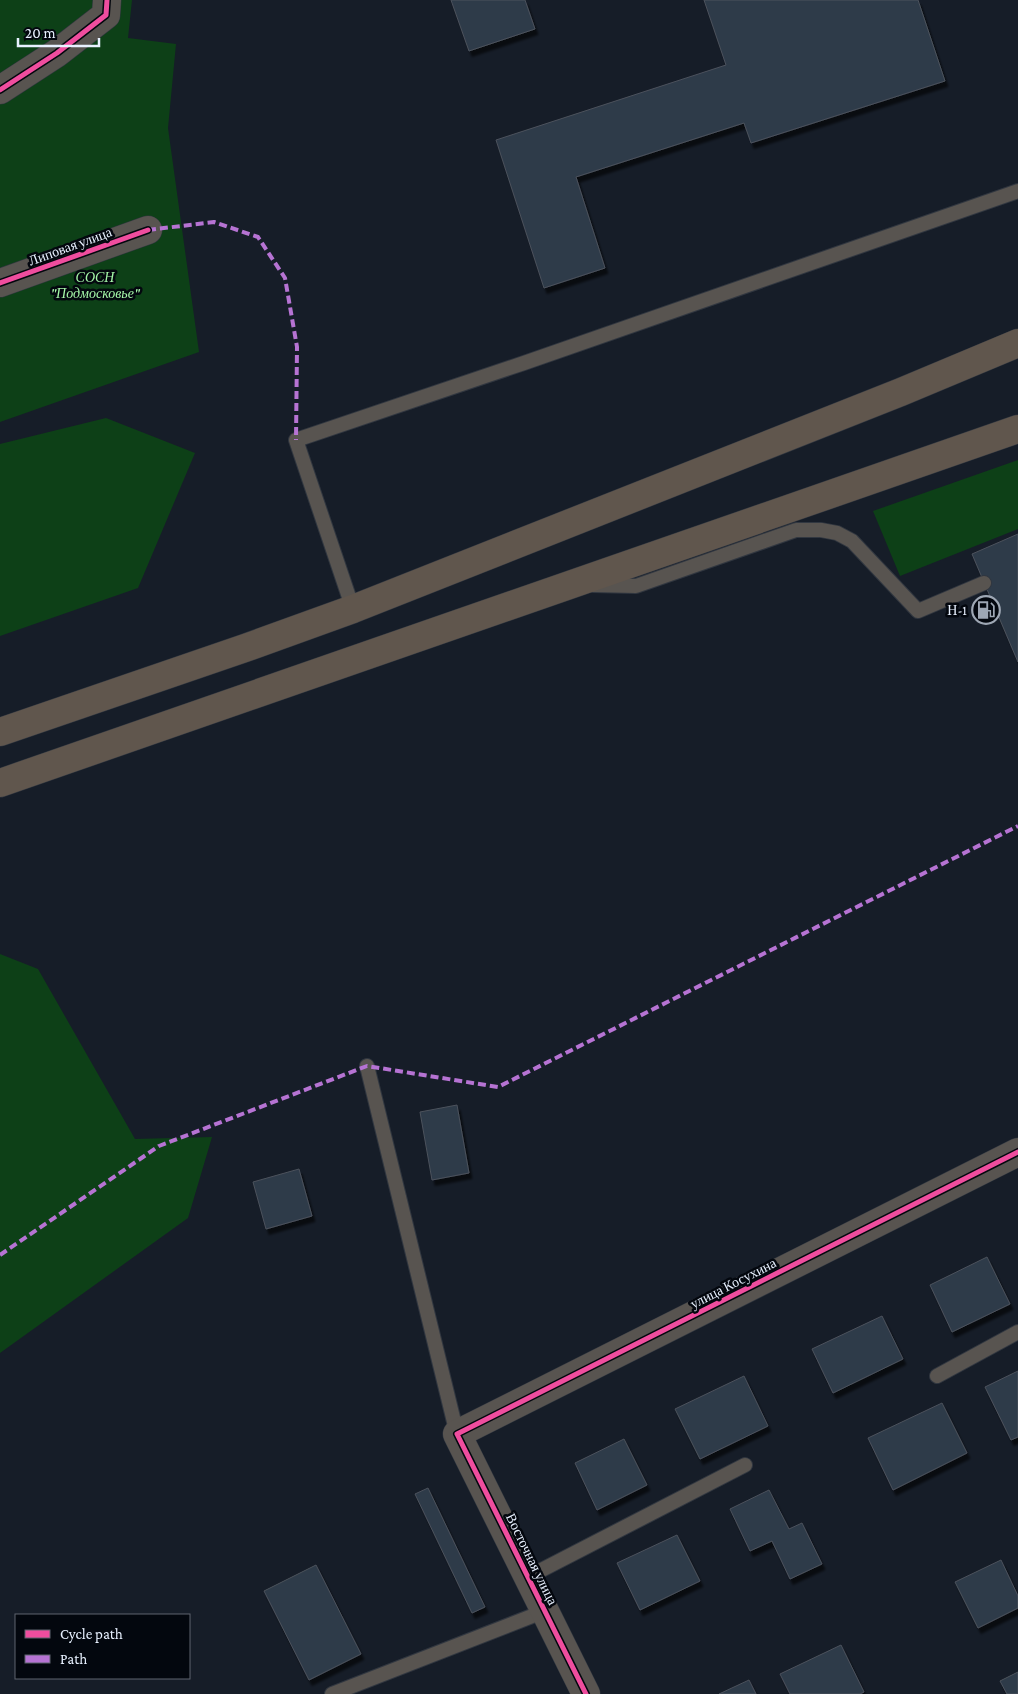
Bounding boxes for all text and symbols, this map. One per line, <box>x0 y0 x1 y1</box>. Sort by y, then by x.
scale bar <box>18 15 99 47</box>
text: 20 m <box>25 25 56 41</box>
street label: Липовая улица <box>26 223 115 269</box>
park label: СОСН "Подмосковье" <box>50 269 141 301</box>
fuel station icon: Н-1 <box>971 595 1001 625</box>
place label: Н-1 <box>947 602 967 618</box>
street label: улица Косухина <box>687 1254 779 1312</box>
street label: Восточная улица <box>503 1511 561 1608</box>
legend <box>15 1614 190 1679</box>
text: Cycle path <box>60 1626 123 1643</box>
text: Path <box>60 1651 87 1667</box>

